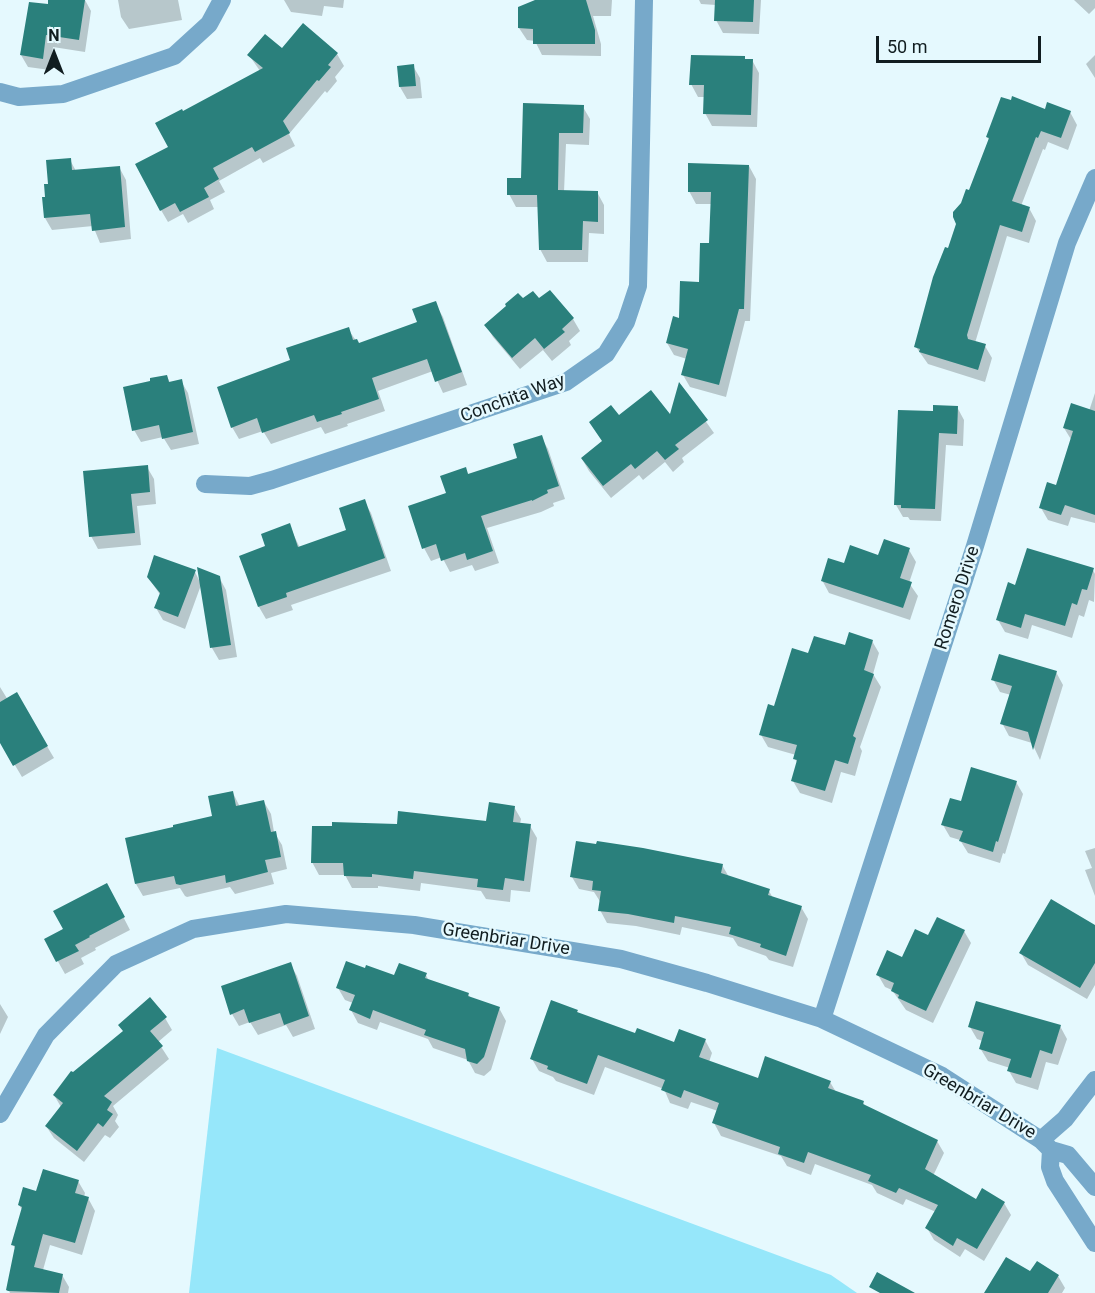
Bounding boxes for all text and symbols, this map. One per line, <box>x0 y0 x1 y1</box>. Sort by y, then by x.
north arrow <box>24 24 84 84</box>
scale bar <box>879 24 1044 62</box>
text: N <box>48 26 60 45</box>
text: 50 m <box>887 36 927 57</box>
street label: Conchita Way <box>458 370 568 428</box>
street label: Romero Drive <box>931 543 985 653</box>
street label: Greenbriar Drive <box>441 919 571 961</box>
street label: Greenbriar Drive <box>918 1060 1040 1144</box>

